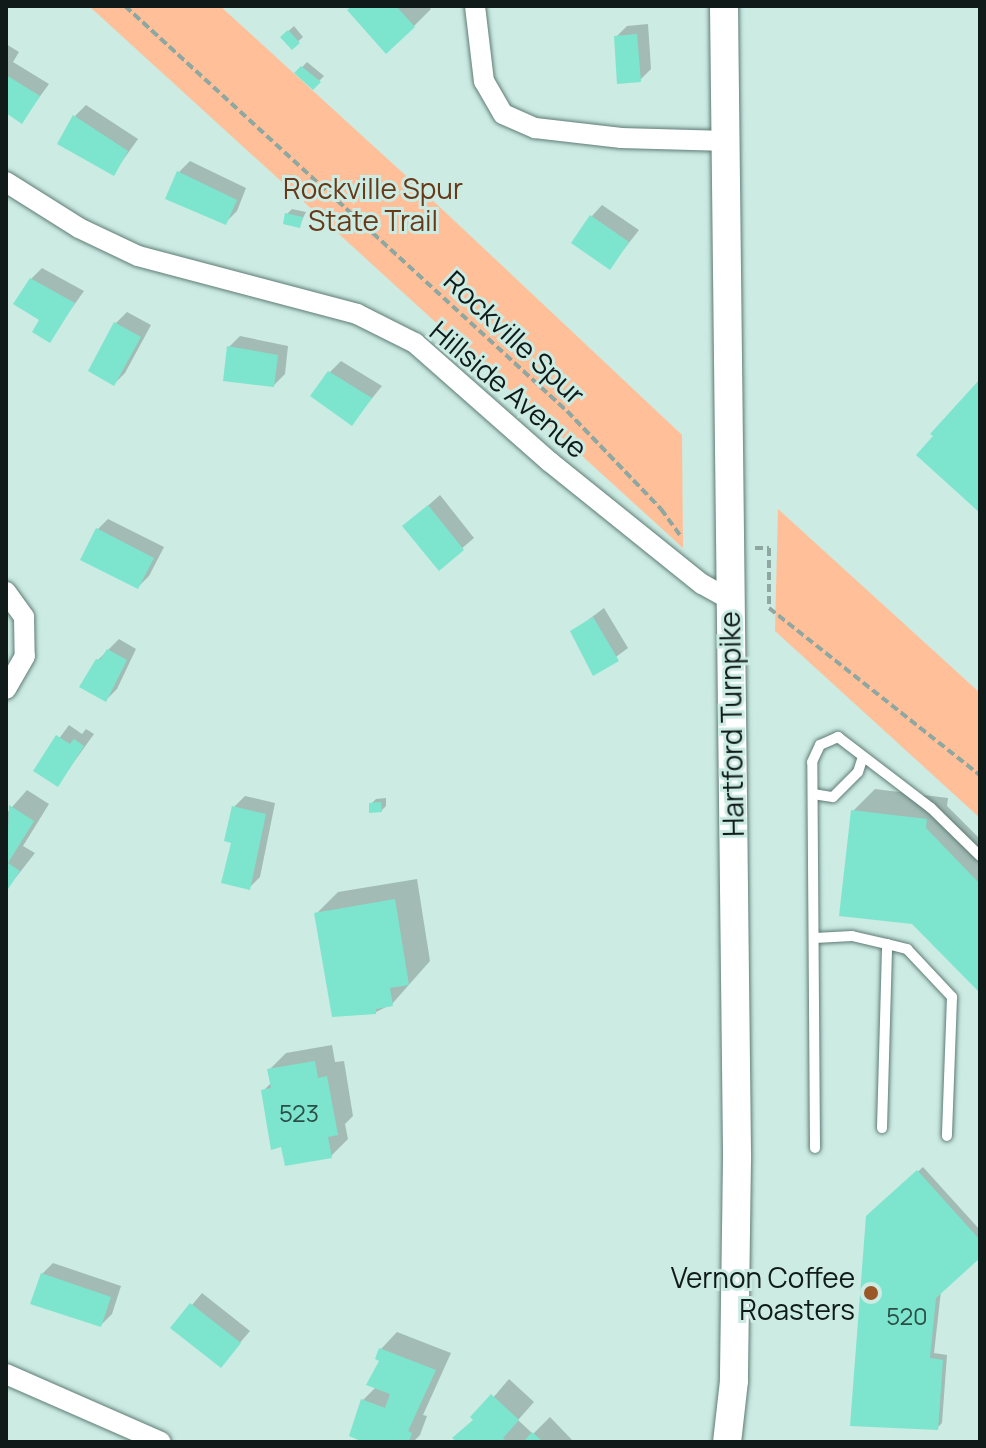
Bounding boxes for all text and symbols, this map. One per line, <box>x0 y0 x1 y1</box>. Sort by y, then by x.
park label: Rockville Spur State Trail <box>283 171 463 237</box>
street label: Rockville Spur <box>438 263 592 411</box>
street label: Hillside Avenue <box>424 314 594 464</box>
street label: Hartford Turnpike <box>712 611 750 837</box>
house number: 523 <box>279 1099 319 1127</box>
place label: Vernon Coffee Roasters <box>671 1260 855 1326</box>
marker: Vernon Coffee Roasters <box>862 1284 880 1302</box>
house number: 520 <box>886 1302 928 1330</box>

